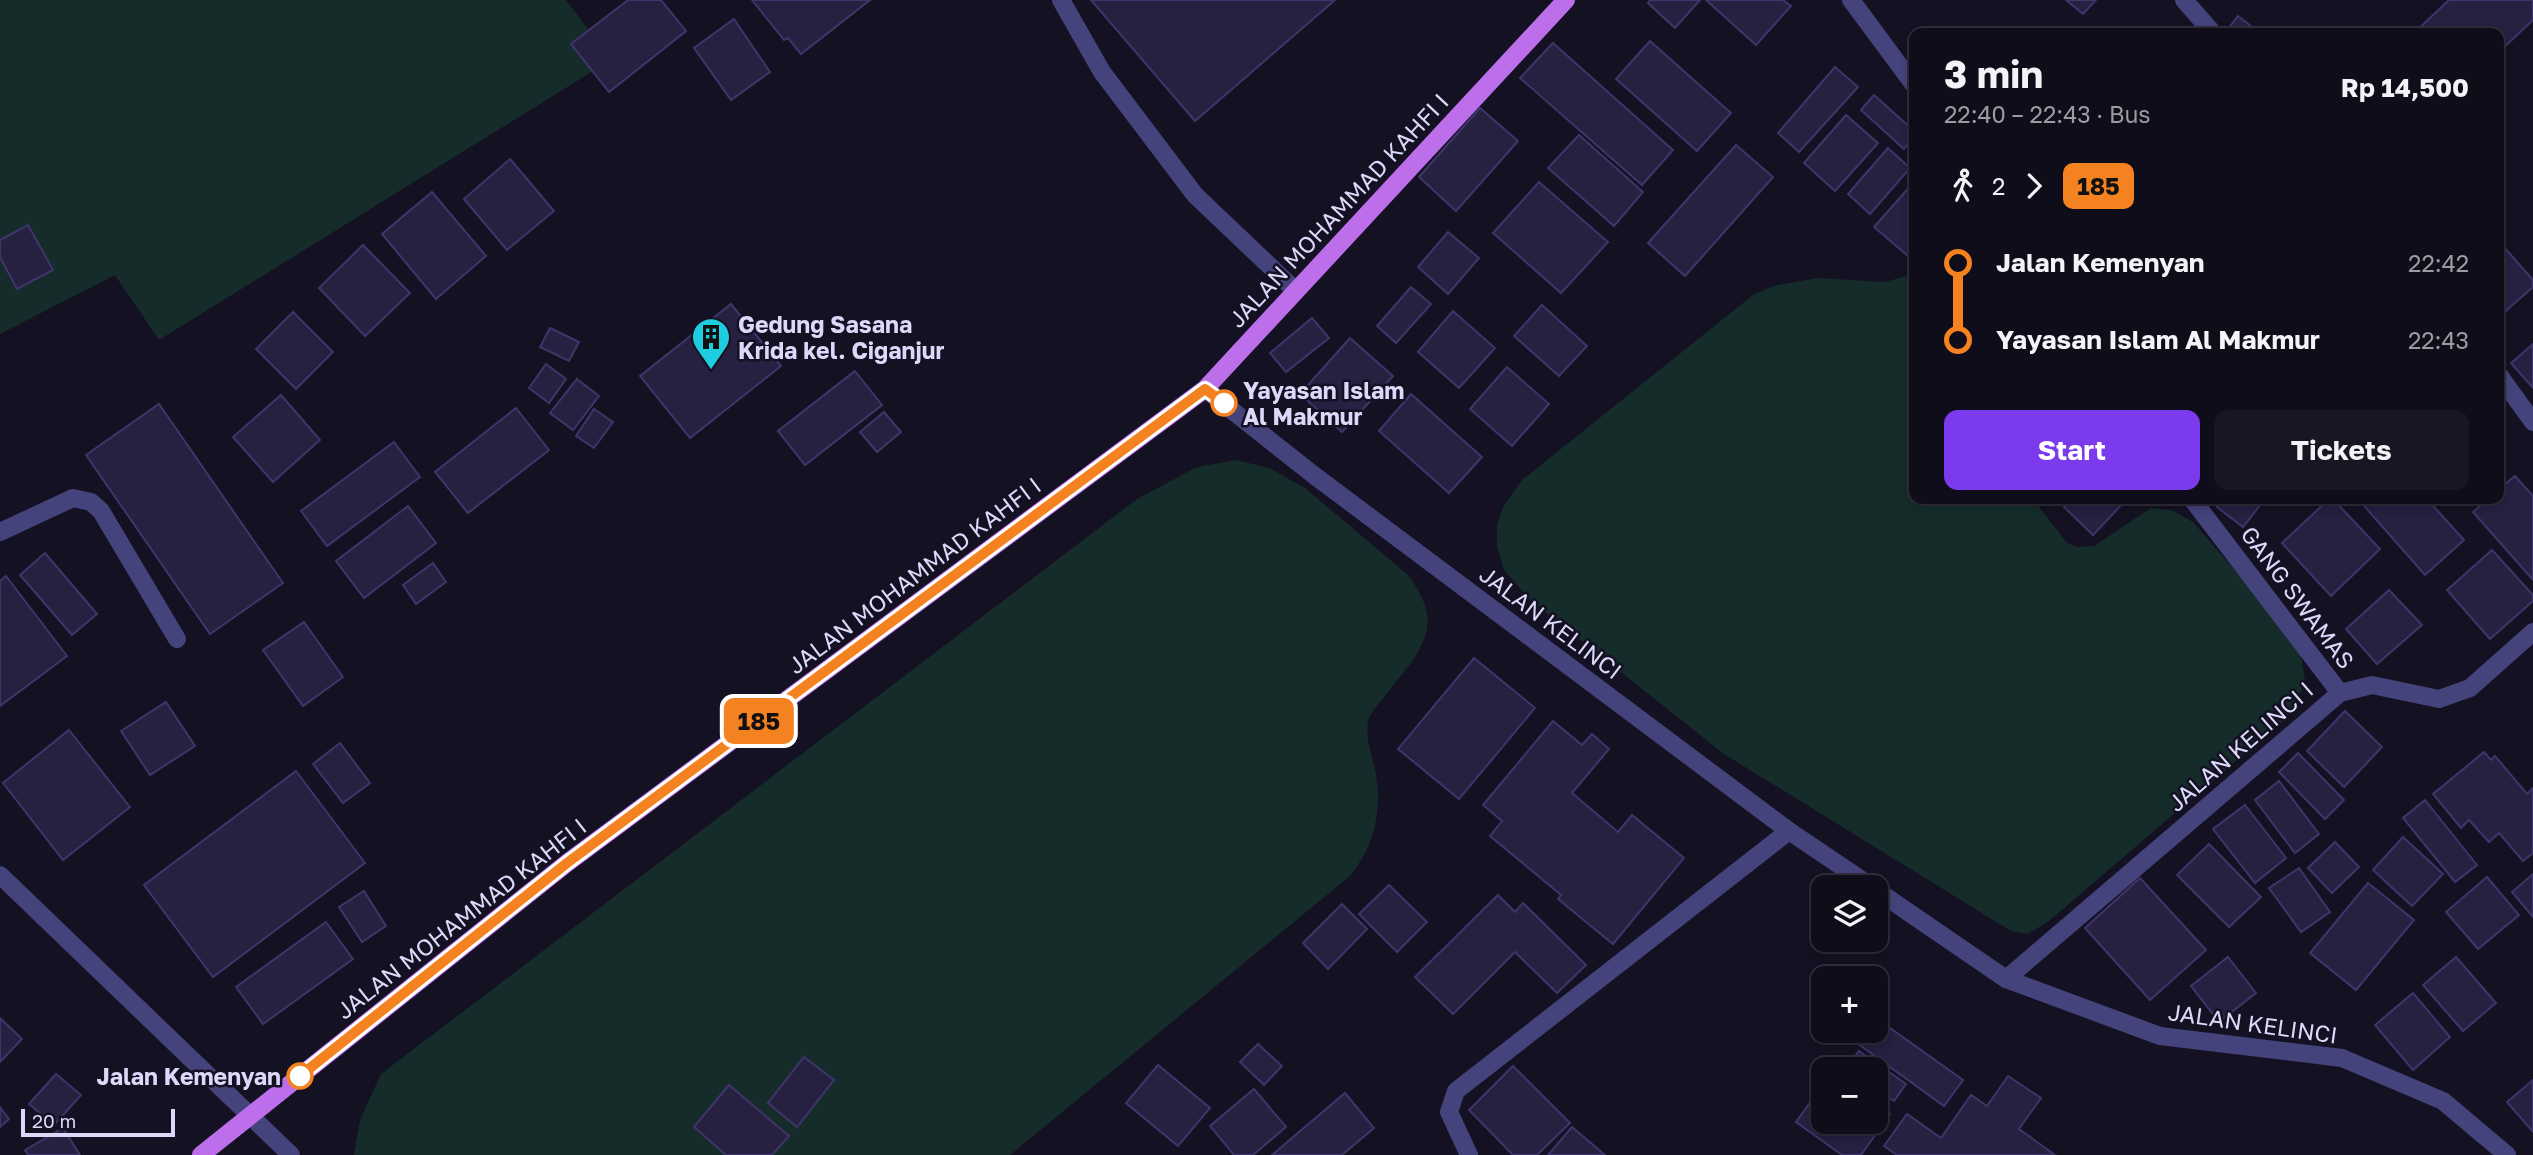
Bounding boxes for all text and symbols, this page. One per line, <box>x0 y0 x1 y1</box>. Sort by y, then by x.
text: 3 min <box>1944 51 2043 96</box>
text: Rp 14,500 <box>2341 72 2469 103</box>
street label: JALAN MOHAMMAD KAHFI I <box>1222 87 1454 333</box>
text: 22:40 – 22:43 · Bus <box>1944 100 2151 128</box>
icon: walk <box>1944 167 1982 205</box>
icon: forward <box>2015 167 2053 205</box>
text: 185 <box>2077 171 2120 200</box>
text: 2 <box>1992 172 2005 200</box>
text: Jalan Kemenyan <box>1996 247 2205 278</box>
text: 22:42 <box>2408 249 2469 277</box>
place label: Gedung Sasana Krida kel. Ciganjur <box>738 310 944 364</box>
building icon: Gedung Sasana Krida kel. Ciganjur <box>690 316 732 371</box>
text: Yayasan Islam Al Makmur <box>1996 324 2320 355</box>
text: 22:43 <box>2408 326 2469 354</box>
place label: Yayasan Islam Al Makmur <box>1243 376 1404 430</box>
marker: Yayasan Islam Al Makmur <box>1211 390 1237 416</box>
button: Start <box>1944 410 2200 490</box>
button: Tickets <box>2214 410 2469 490</box>
street label: JALAN MOHAMMAD KAHFI I <box>782 471 1046 679</box>
street label: GANG SWAMAS <box>2235 520 2361 674</box>
street label: JALAN KELINCI <box>1474 560 1628 684</box>
street label: JALAN KELINCI I <box>2162 675 2318 817</box>
line badge: 185 <box>719 698 799 744</box>
text: 185 <box>738 706 780 735</box>
street label: JALAN MOHAMMAD KAHFI I <box>330 812 592 1024</box>
map controls <box>1811 875 1888 1134</box>
button: layers <box>1811 875 1888 952</box>
button: + <box>1811 966 1888 1043</box>
street label: JALAN KELINCI <box>2167 997 2339 1049</box>
button: − <box>1811 1057 1888 1134</box>
place label: Jalan Kemenyan <box>97 1062 281 1090</box>
marker: Jalan Kemenyan <box>287 1063 313 1089</box>
scale bar <box>21 1106 175 1138</box>
text: 20 m <box>32 1109 76 1132</box>

